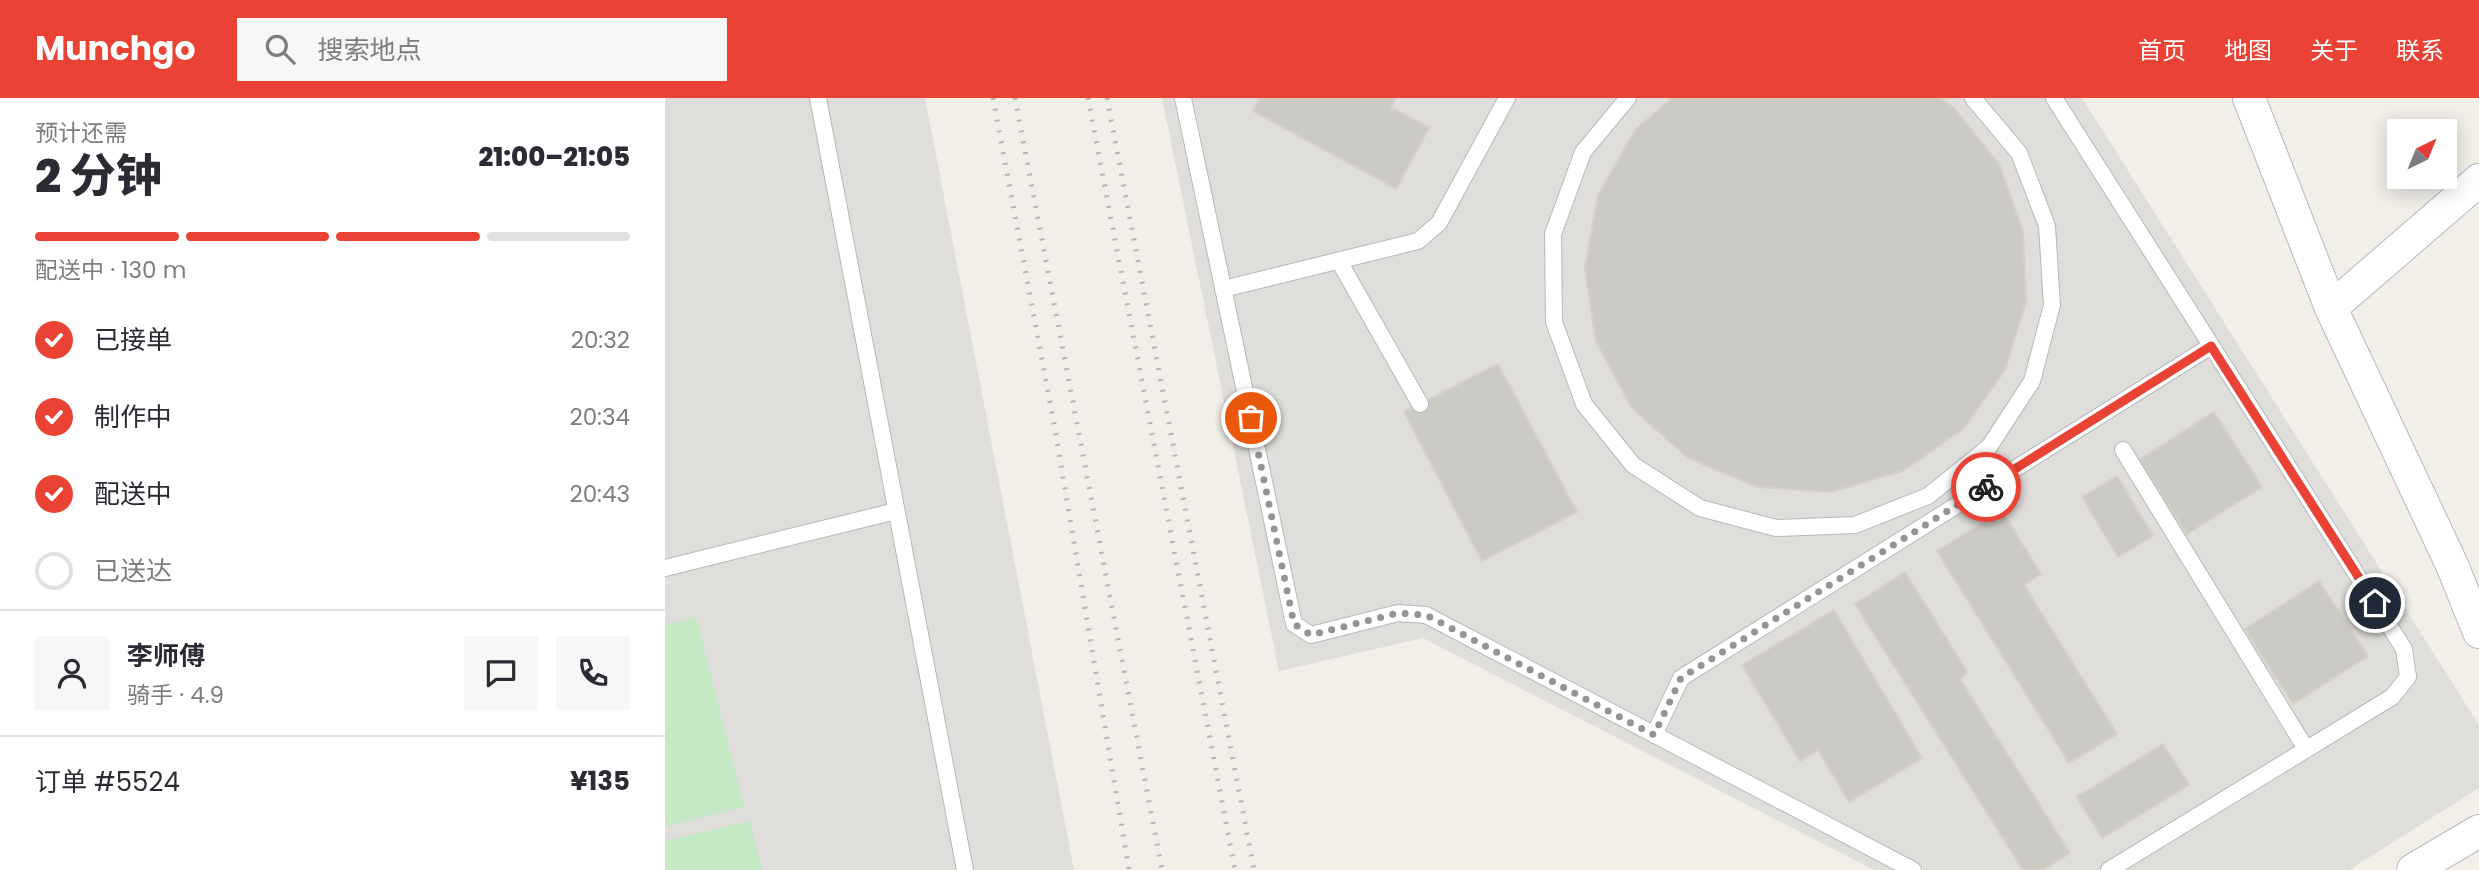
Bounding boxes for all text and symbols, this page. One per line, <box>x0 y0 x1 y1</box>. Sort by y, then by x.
search box <box>237 18 727 81</box>
text: Munchgo <box>35 25 195 72</box>
icon: search <box>261 30 299 68</box>
text: 搜索地点 <box>317 32 421 68</box>
text: 首页 <box>2138 34 2186 67</box>
text: 地图 <box>2224 34 2272 67</box>
text: 关于 <box>2310 34 2358 67</box>
text: 联系 <box>2396 34 2444 67</box>
text: 预计还需 <box>35 117 127 149</box>
north arrow <box>2387 119 2457 189</box>
map controls <box>2387 119 2457 189</box>
text: 21:00–21:05 <box>478 139 630 175</box>
text: 2 分钟 <box>35 144 162 208</box>
text: 配送中 · 130 m <box>35 254 186 286</box>
icon: check <box>35 321 73 359</box>
text: 已接单 <box>94 322 172 358</box>
text: 20:32 <box>571 324 630 356</box>
pin <box>1221 388 1281 448</box>
icon: check <box>35 398 73 436</box>
text: 制作中 <box>94 399 172 435</box>
icon: bag <box>1232 399 1270 437</box>
text: 20:34 <box>569 401 630 433</box>
courier <box>1951 452 2021 522</box>
icon: bike <box>1967 468 2005 506</box>
icon: check <box>35 475 73 513</box>
text: 配送中 <box>94 476 172 512</box>
text: 20:43 <box>569 478 630 510</box>
text: 已送达 <box>94 553 172 589</box>
pin <box>2345 573 2405 633</box>
icon: home <box>2356 584 2394 622</box>
button: person <box>35 636 109 710</box>
button: chat <box>464 636 538 710</box>
button: phone <box>556 636 630 710</box>
text: 李师傅 <box>127 638 205 674</box>
text: 骑手 · 4.9 <box>127 679 224 711</box>
text: ¥135 <box>570 763 630 799</box>
text: 订单 #5524 <box>35 764 180 800</box>

